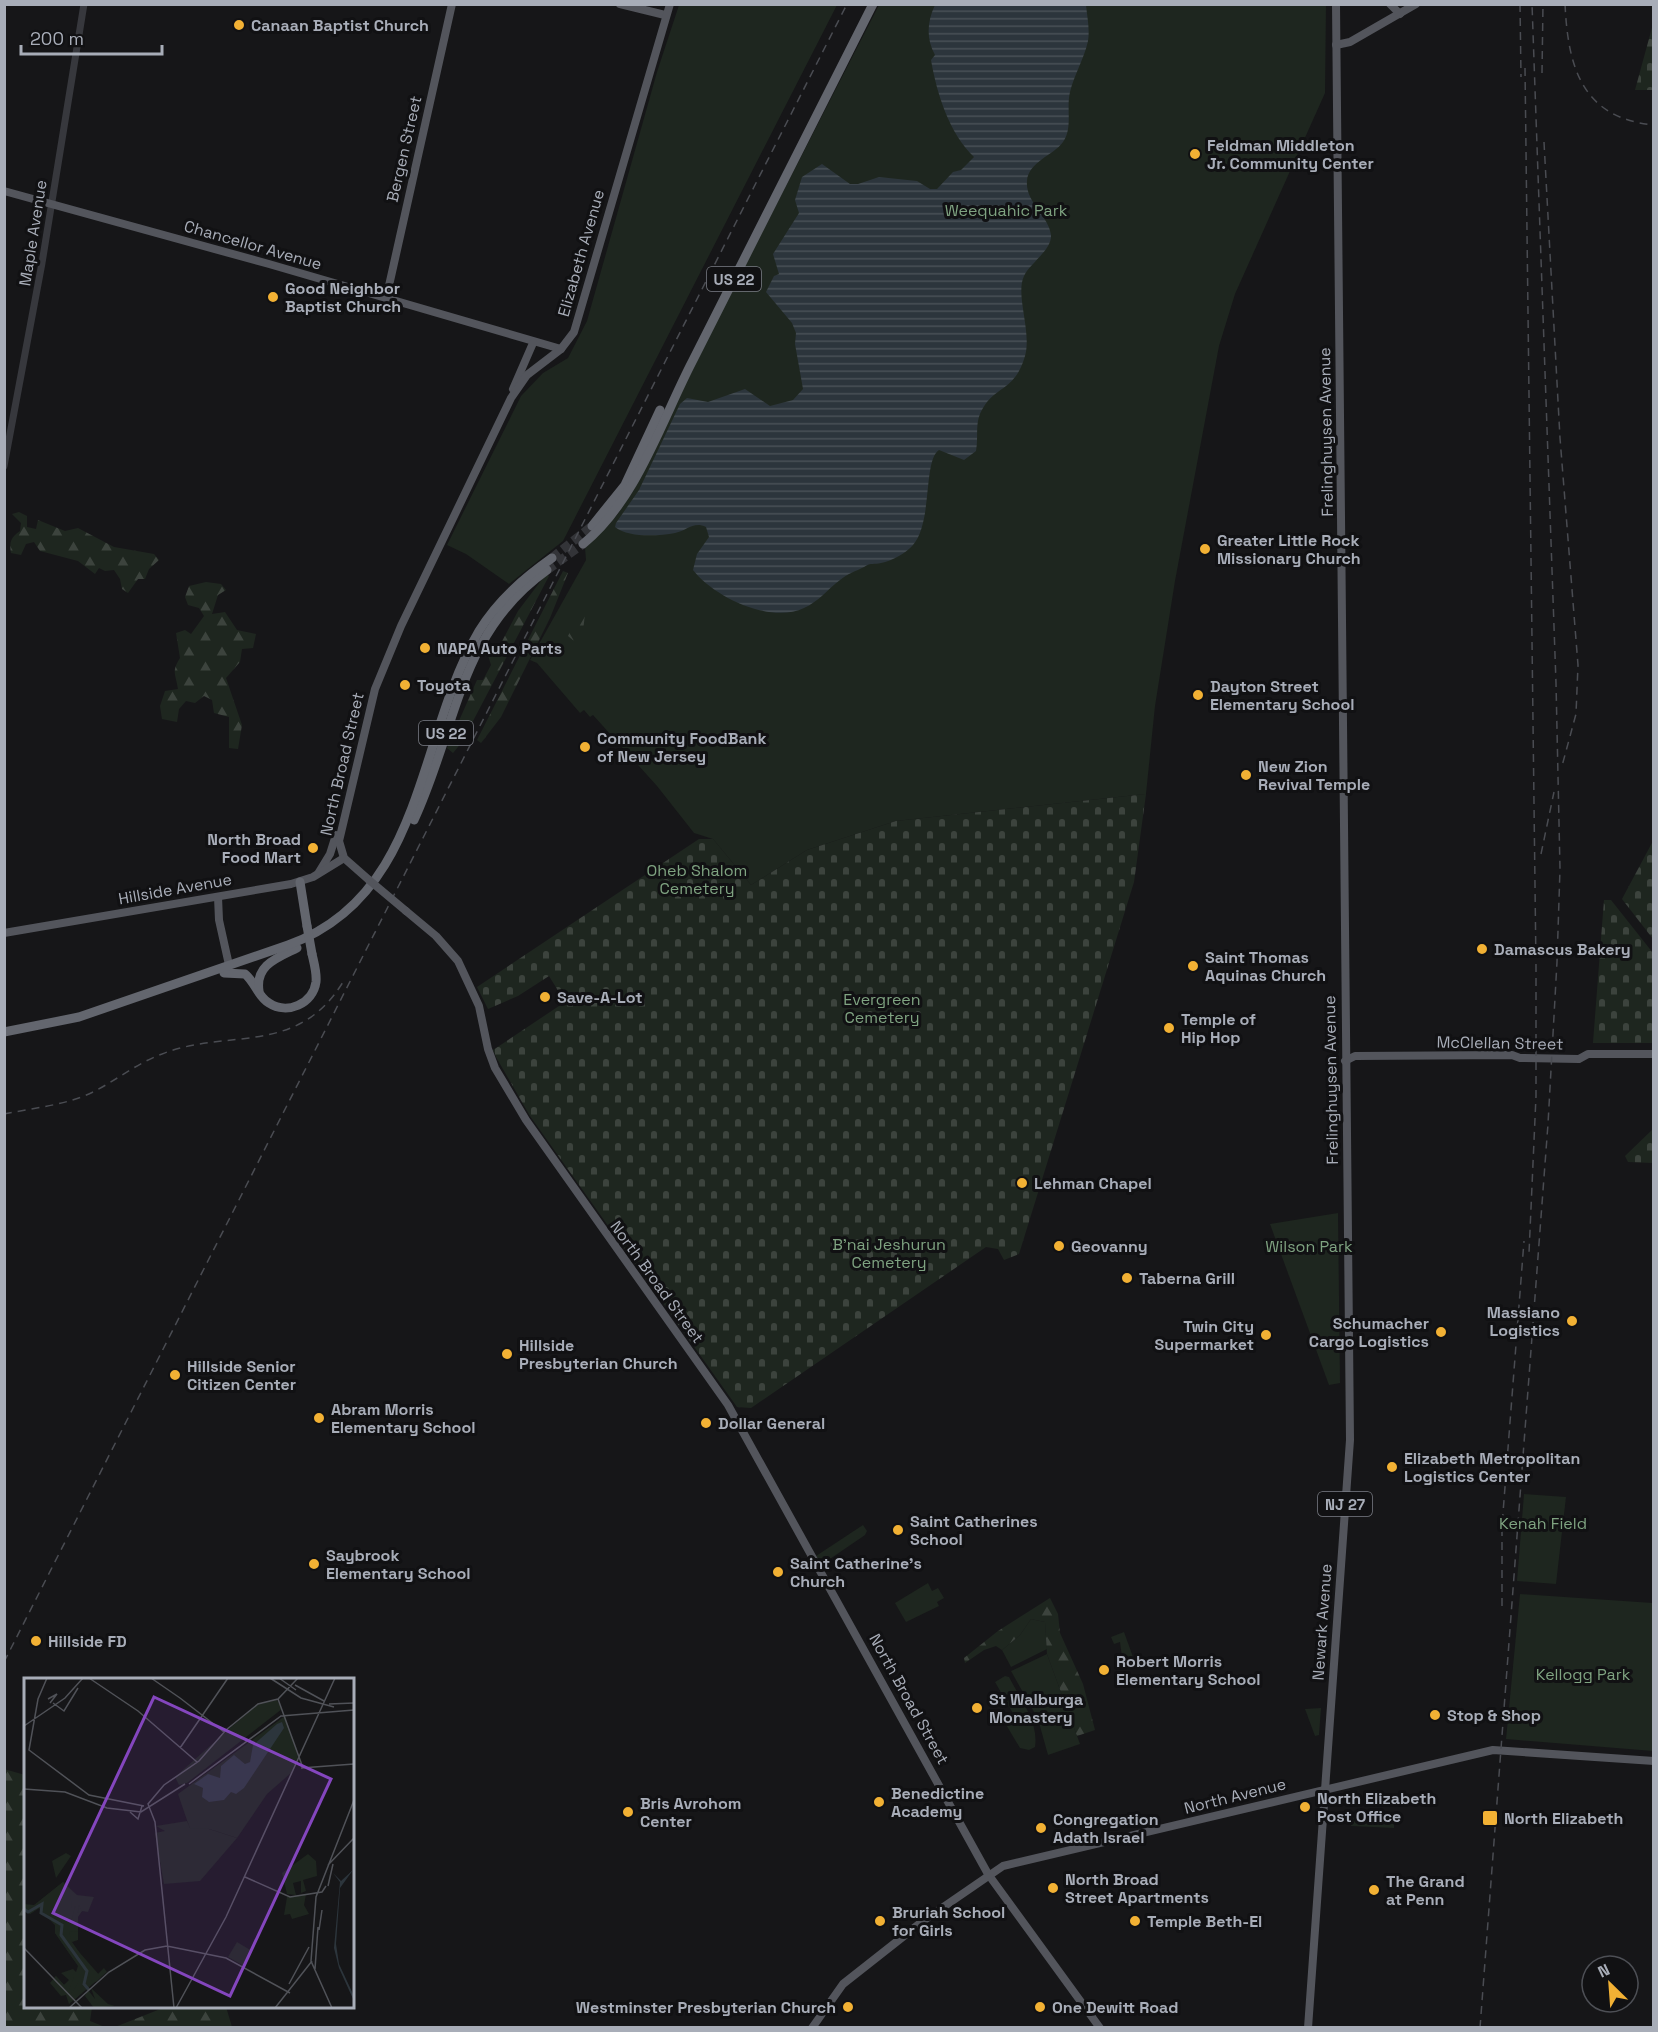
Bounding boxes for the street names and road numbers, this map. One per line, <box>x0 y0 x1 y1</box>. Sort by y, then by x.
street label: Bergen Street <box>382 94 426 204</box>
street label: Maple Avenue <box>14 178 52 288</box>
street label: Elizabeth Avenue <box>553 187 609 319</box>
street label: Chancellor Avenue <box>182 215 324 275</box>
road number: US 22 <box>707 267 761 291</box>
street label: Frelinghuysen Avenue <box>1314 347 1338 517</box>
street label: North Broad Street <box>315 690 369 838</box>
road number: US 22 <box>419 721 473 745</box>
street label: Hillside Avenue <box>117 869 233 909</box>
street label: Frelinghuysen Avenue <box>1319 995 1343 1165</box>
street label: McClellan Street <box>1436 1031 1564 1055</box>
street label: North Broad Street <box>606 1217 708 1347</box>
road number: NJ 27 <box>1318 1492 1372 1516</box>
street label: Newark Avenue <box>1307 1563 1337 1681</box>
street label: North Broad Street <box>864 1630 954 1768</box>
street label: North Avenue <box>1182 1773 1288 1819</box>

